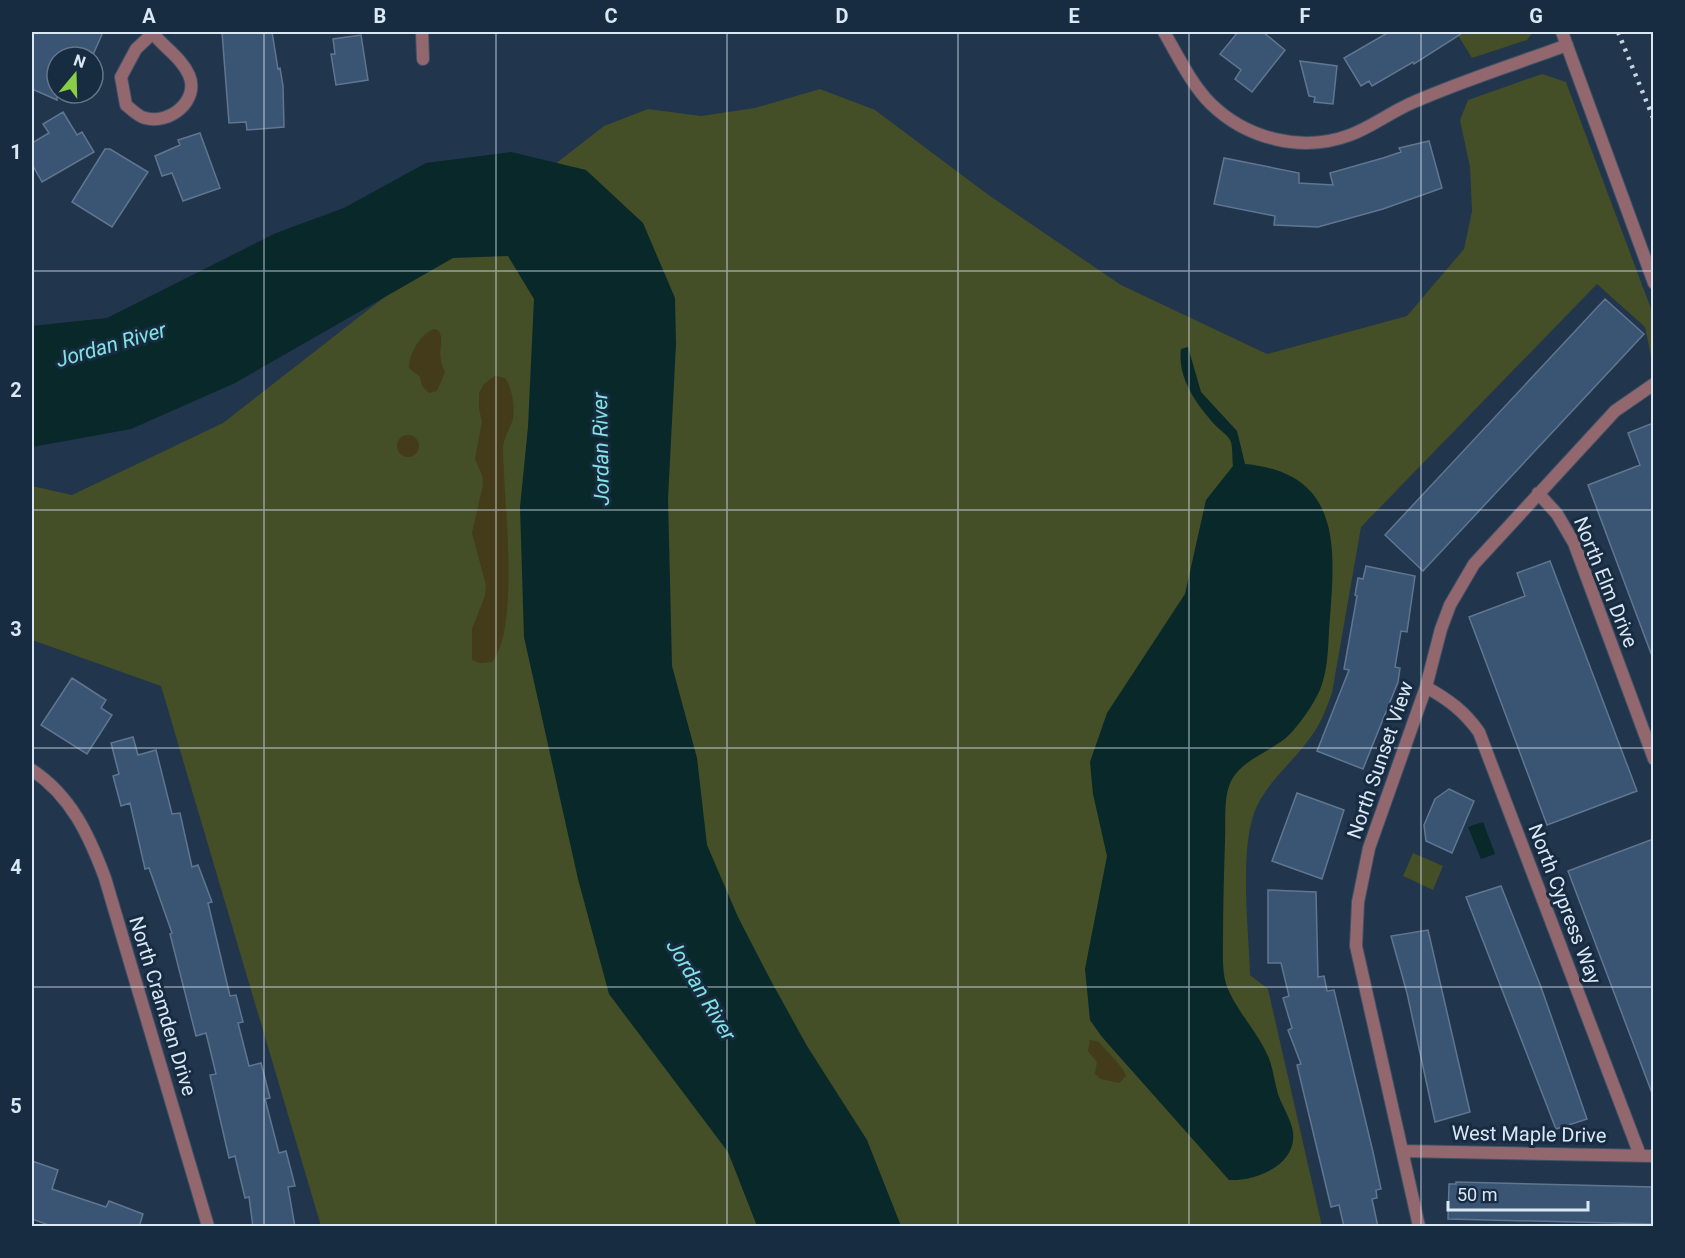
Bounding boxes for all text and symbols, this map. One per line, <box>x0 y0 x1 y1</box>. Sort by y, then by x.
text: A <box>142 4 156 28</box>
text: B <box>374 4 386 28</box>
text: C <box>604 4 618 28</box>
text: D <box>836 4 849 28</box>
text: E <box>1068 4 1080 28</box>
text: F <box>1300 4 1311 28</box>
text: G <box>1529 4 1543 28</box>
north arrow <box>45 45 105 105</box>
text: N <box>71 50 88 72</box>
text: 1 <box>10 140 22 164</box>
water label: Jordan River <box>53 318 170 372</box>
text: 2 <box>10 378 22 402</box>
water label: Jordan River <box>588 391 614 506</box>
street label: North Elm Drive <box>1569 513 1643 651</box>
text: 3 <box>10 617 22 641</box>
street label: North Sunset View <box>1342 678 1418 842</box>
street label: North Cypress Way <box>1523 821 1607 988</box>
text: 4 <box>10 855 22 879</box>
street label: North Cramden Drive <box>124 914 202 1098</box>
water label: Jordan River <box>661 935 741 1046</box>
text: 5 <box>10 1094 22 1118</box>
street label: West Maple Drive <box>1451 1121 1607 1147</box>
scale bar <box>1448 1174 1588 1212</box>
text: 50 m <box>1457 1184 1497 1205</box>

